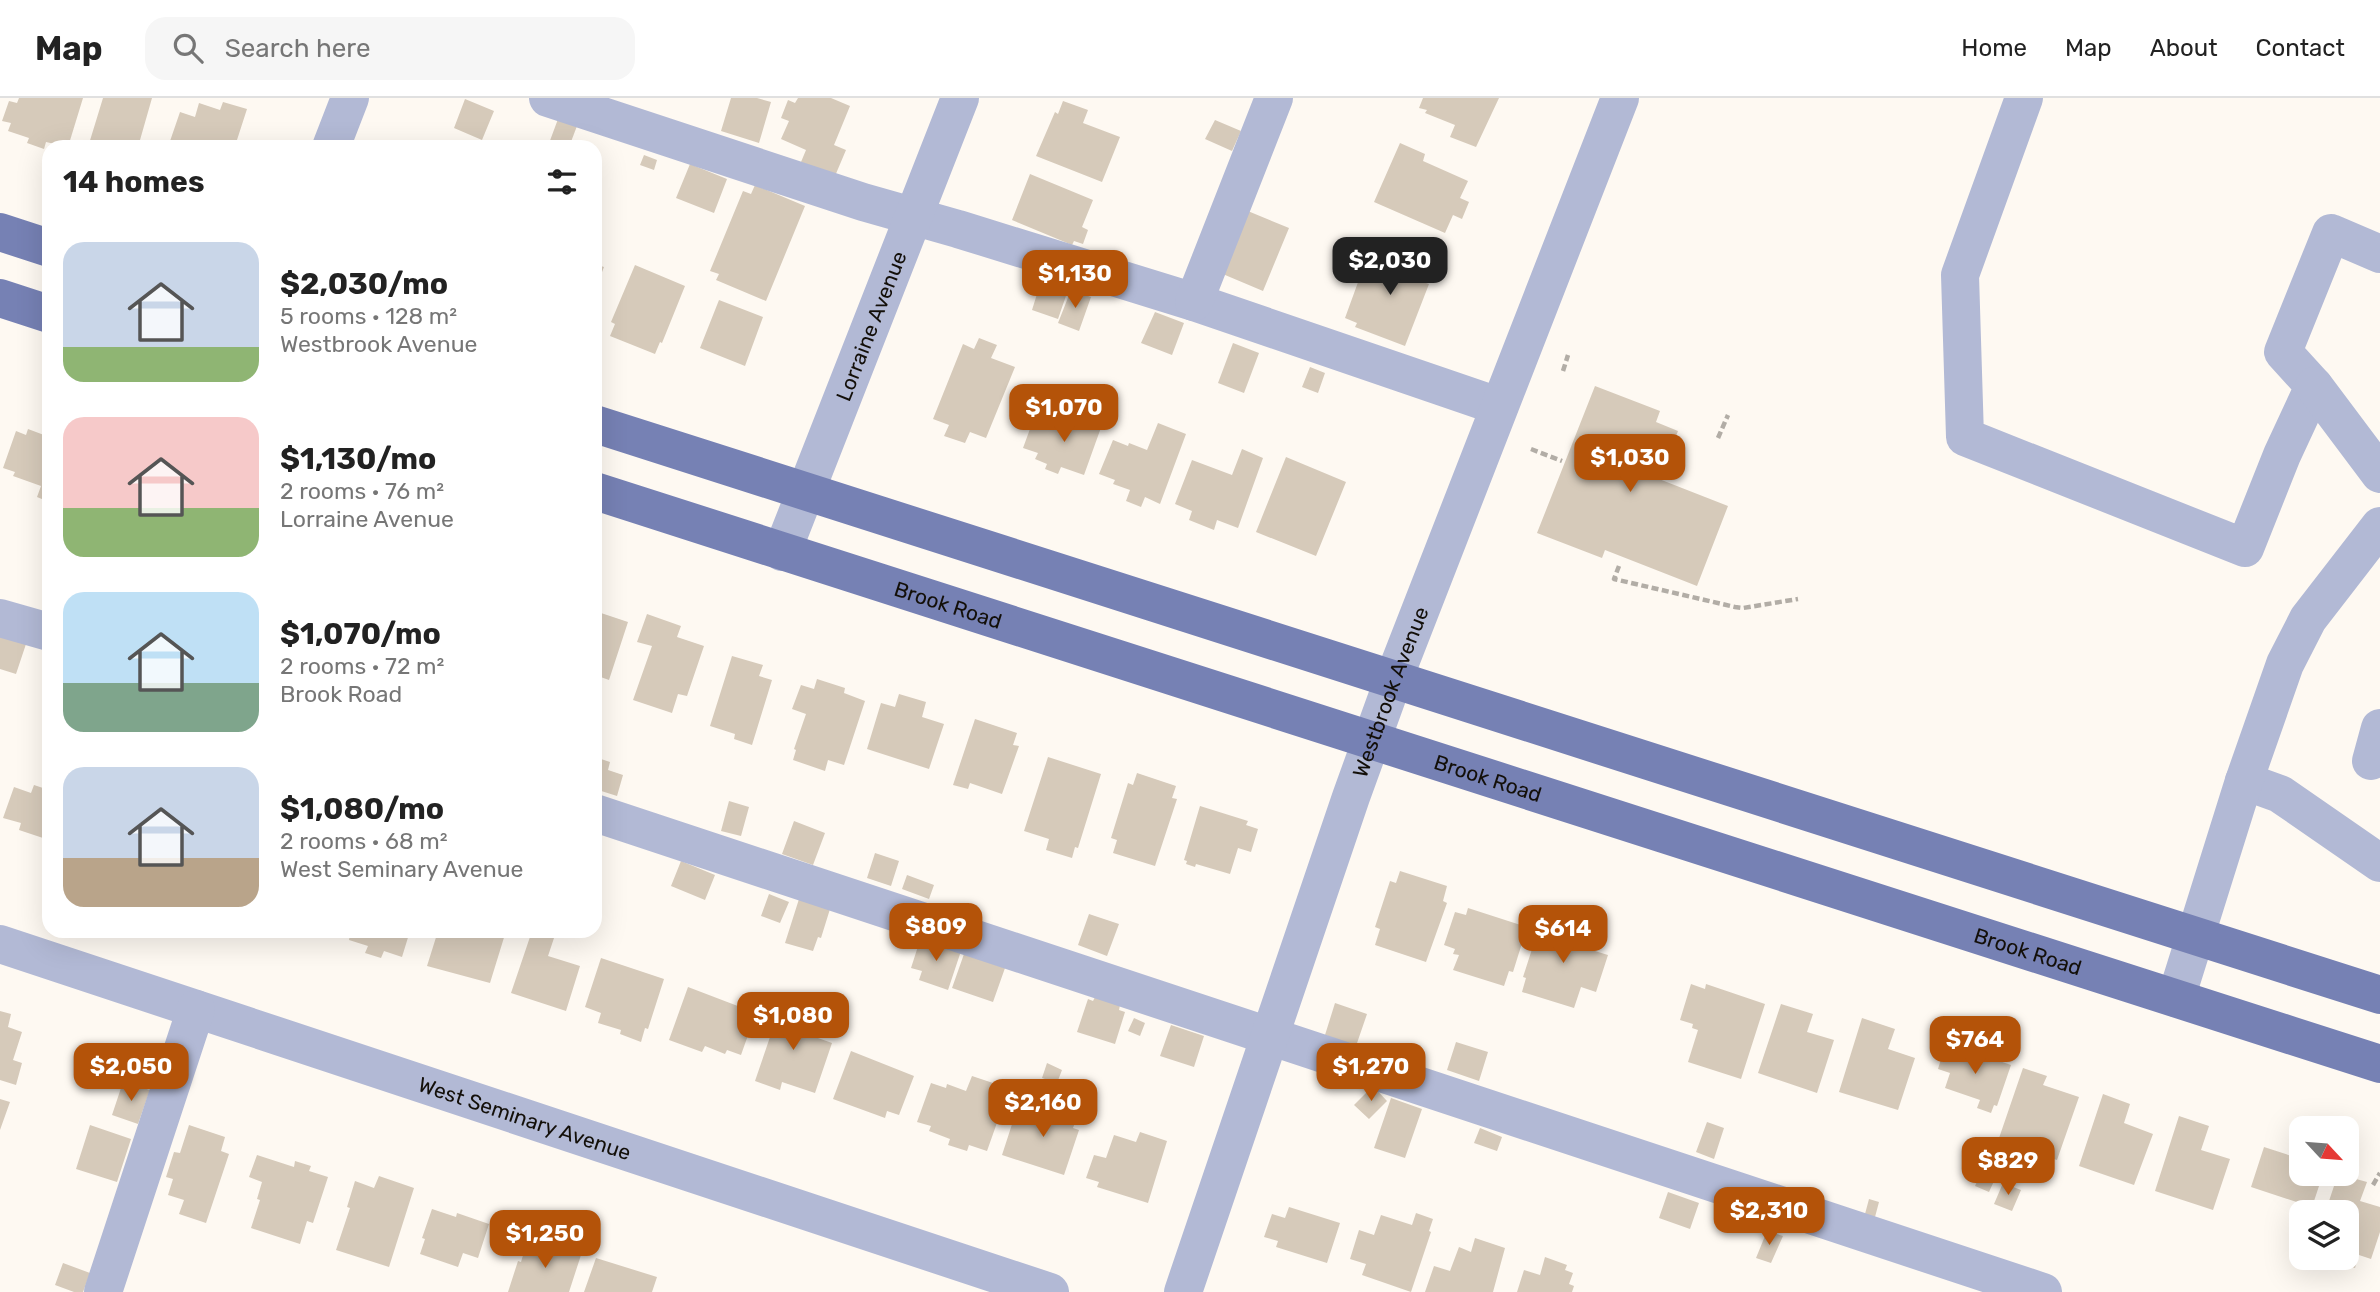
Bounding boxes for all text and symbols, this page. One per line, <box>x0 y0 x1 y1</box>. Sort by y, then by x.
search box <box>145 17 635 80</box>
text: Map <box>35 29 103 68</box>
icon: search <box>169 29 207 67</box>
text: Search here <box>225 33 370 64</box>
text: Home <box>1961 34 2027 62</box>
text: Map <box>2065 34 2112 62</box>
text: About <box>2150 34 2218 62</box>
text: Contact <box>2256 34 2345 62</box>
icon: filters <box>543 163 581 201</box>
text: 14 homes <box>63 164 205 200</box>
pin: $2,030 <box>1333 238 1447 297</box>
text: $2,030 <box>1349 246 1431 274</box>
street label: Lorraine Avenue <box>830 247 911 404</box>
pin: $1,130 <box>1018 250 1132 310</box>
text: $1,130 <box>1038 259 1112 287</box>
text: $2,030/mo <box>280 266 448 302</box>
icon: home <box>119 270 203 354</box>
text: 5 rooms · 128 m² <box>280 302 457 330</box>
text: Westbrook Avenue <box>280 330 477 358</box>
pin: $1,070 <box>1007 384 1121 444</box>
text: $1,070 <box>1025 393 1103 421</box>
pin: $1,030 <box>1573 434 1687 494</box>
text: $1,130/mo <box>280 441 436 477</box>
text: $1,030 <box>1590 443 1670 471</box>
icon: home <box>119 445 203 529</box>
text: 2 rooms · 76 m² <box>280 477 444 505</box>
text: Lorraine Avenue <box>280 505 454 533</box>
street label: Brook Road <box>891 575 1005 633</box>
street label: Westbrook Avenue <box>1347 603 1433 780</box>
text: $1,070/mo <box>280 616 441 652</box>
icon: home <box>119 620 203 704</box>
text: 2 rooms · 72 m² <box>280 652 444 680</box>
text: Brook Road <box>280 680 402 708</box>
street label: Brook Road <box>1431 749 1545 807</box>
text: $1,080/mo <box>280 791 444 827</box>
icon: home <box>119 795 203 879</box>
text: 2 rooms · 68 m² <box>280 827 448 855</box>
text: West Seminary Avenue <box>280 855 523 883</box>
pin: $809 <box>895 904 977 963</box>
pin: $614 <box>1522 906 1604 965</box>
text: $809 <box>905 912 967 940</box>
text: $614 <box>1535 914 1592 942</box>
street label: Brook Road <box>1971 922 2085 980</box>
pin: $1,080 <box>736 992 850 1052</box>
text: $1,080 <box>753 1001 833 1029</box>
pin: $764 <box>1934 1016 2016 1076</box>
text: $764 <box>1946 1025 2004 1053</box>
pin: $2,050 <box>74 1044 188 1103</box>
pin: $1,270 <box>1314 1044 1428 1103</box>
text: $2,050 <box>90 1052 172 1080</box>
text: $1,270 <box>1333 1052 1409 1080</box>
street label: West Seminary Avenue <box>415 1071 634 1165</box>
pin: $2,160 <box>986 1080 1100 1139</box>
text: $2,160 <box>1004 1088 1082 1116</box>
north arrow <box>2289 1116 2359 1186</box>
map controls <box>2289 1116 2359 1270</box>
pin: $829 <box>1967 1138 2049 1197</box>
text: $829 <box>1978 1146 2038 1174</box>
pin: $2,310 <box>1712 1188 1826 1247</box>
text: $2,310 <box>1730 1196 1808 1224</box>
button: layers <box>2289 1200 2359 1270</box>
pin: $1,250 <box>488 1210 602 1270</box>
text: $1,250 <box>506 1219 584 1247</box>

